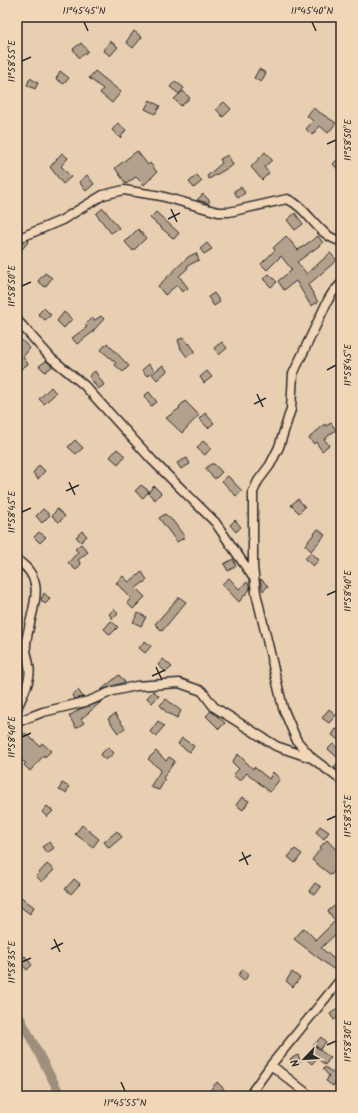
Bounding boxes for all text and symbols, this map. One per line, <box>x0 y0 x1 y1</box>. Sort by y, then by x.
text: 11°45'45"N <box>63 3 106 19</box>
text: 11°45'40"N <box>291 3 334 19</box>
text: 11°58'55"E <box>4 39 20 82</box>
text: 11°58'50"E <box>340 118 356 161</box>
text: 11°58'50"E <box>4 264 20 307</box>
text: 11°58'45"E <box>340 343 356 386</box>
text: 11°58'45"E <box>4 490 20 533</box>
text: 11°58'40"E <box>340 569 356 612</box>
text: 11°58'40"E <box>4 715 20 758</box>
text: 11°58'35"E <box>340 793 356 837</box>
text: 11°58'35"E <box>4 939 20 983</box>
text: 11°58'30"E <box>340 1019 356 1062</box>
north arrow <box>284 1039 324 1079</box>
text: N <box>286 1056 305 1070</box>
text: 11°45'55"N <box>104 1095 147 1111</box>

